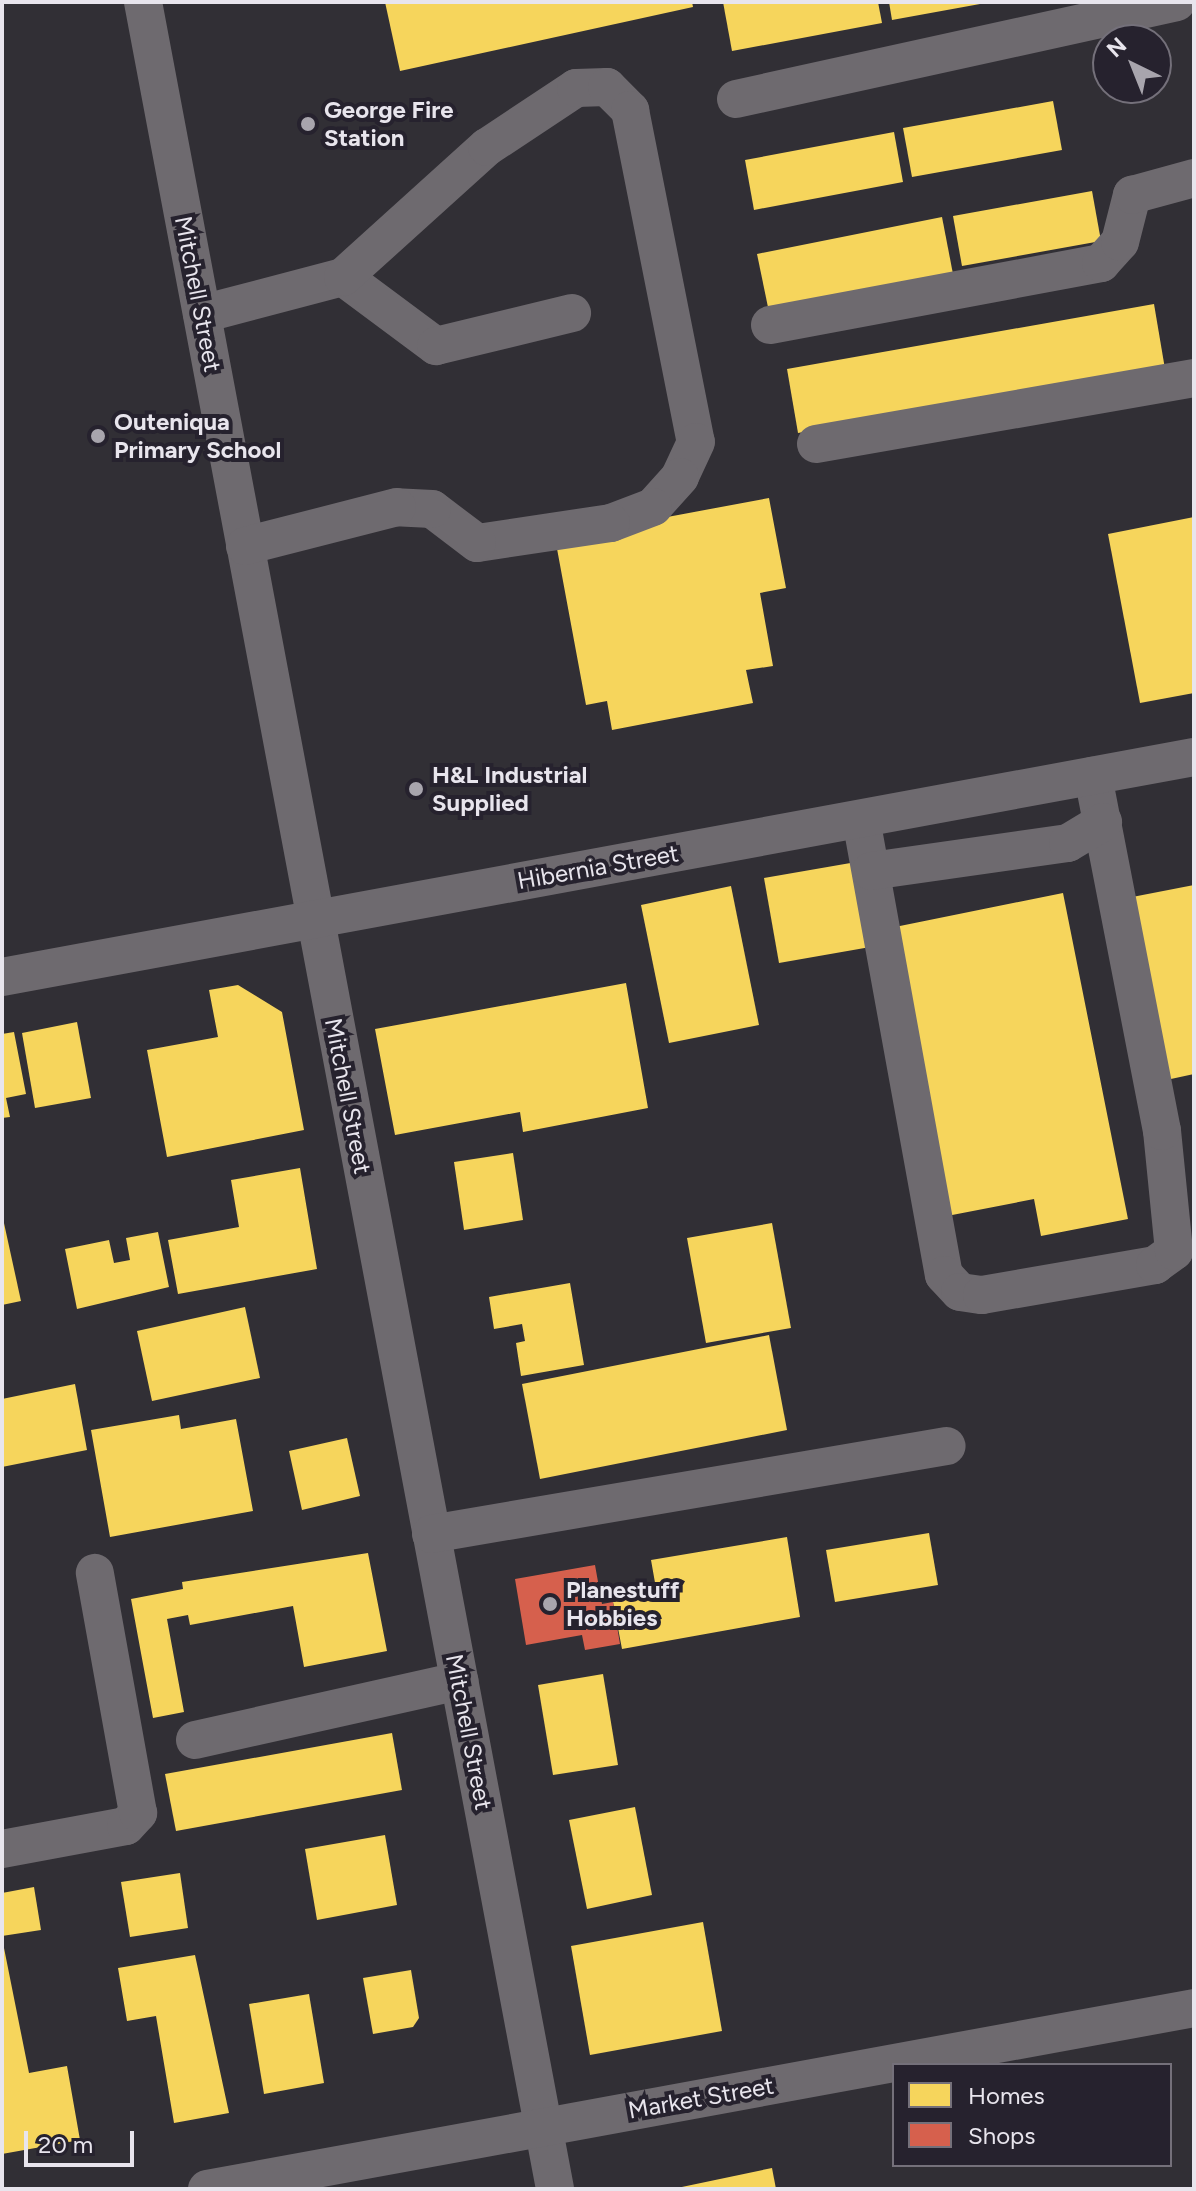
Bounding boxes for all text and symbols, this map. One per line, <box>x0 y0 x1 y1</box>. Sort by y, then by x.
north arrow <box>1092 24 1172 104</box>
text: N <box>1101 32 1132 63</box>
place label: George Fire Station <box>324 96 454 152</box>
marker: George Fire Station <box>299 115 317 133</box>
street label: Mitchell Street <box>169 214 227 374</box>
place label: Outeniqua Primary School <box>114 408 281 464</box>
marker: Outeniqua Primary School <box>89 427 107 445</box>
place label: H&L Industrial Supplied <box>432 761 588 817</box>
marker: H&L Industrial Supplied <box>407 780 425 798</box>
street label: Hibernia Street <box>515 839 681 895</box>
street label: Mitchell Street <box>319 1016 377 1176</box>
place label: Planestuff Hobbies <box>566 1576 679 1632</box>
marker: Planestuff Hobbies <box>541 1595 559 1613</box>
street label: Mitchell Street <box>440 1652 498 1812</box>
legend <box>892 2063 1172 2167</box>
street label: Market Street <box>626 2071 776 2125</box>
text: Homes <box>968 2081 1045 2110</box>
scale bar <box>28 2115 138 2165</box>
text: Shops <box>968 2121 1035 2150</box>
text: 20 m <box>38 2130 93 2159</box>

